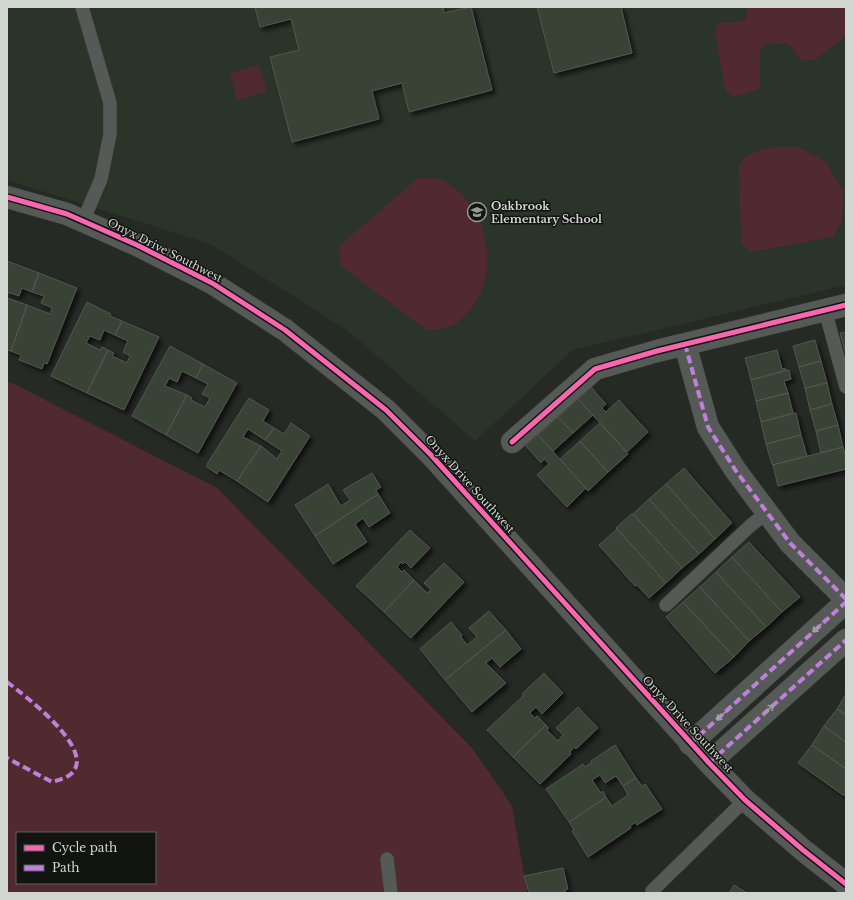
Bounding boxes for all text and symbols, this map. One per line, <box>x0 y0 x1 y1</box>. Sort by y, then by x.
place label: Oakbrook Elementary School <box>491 199 602 226</box>
school or university icon: Oakbrook Elementary School <box>466 201 488 223</box>
street label: Onyx Drive Southwest <box>105 215 225 285</box>
street label: Onyx Drive Southwest <box>422 432 518 536</box>
one-way arrow <box>812 624 822 633</box>
street label: Onyx Drive Southwest <box>640 673 737 776</box>
one-way arrow <box>764 704 774 714</box>
one-way arrow <box>716 711 726 720</box>
legend <box>16 832 156 884</box>
text: Cycle path <box>52 840 117 855</box>
text: Path <box>52 860 80 875</box>

